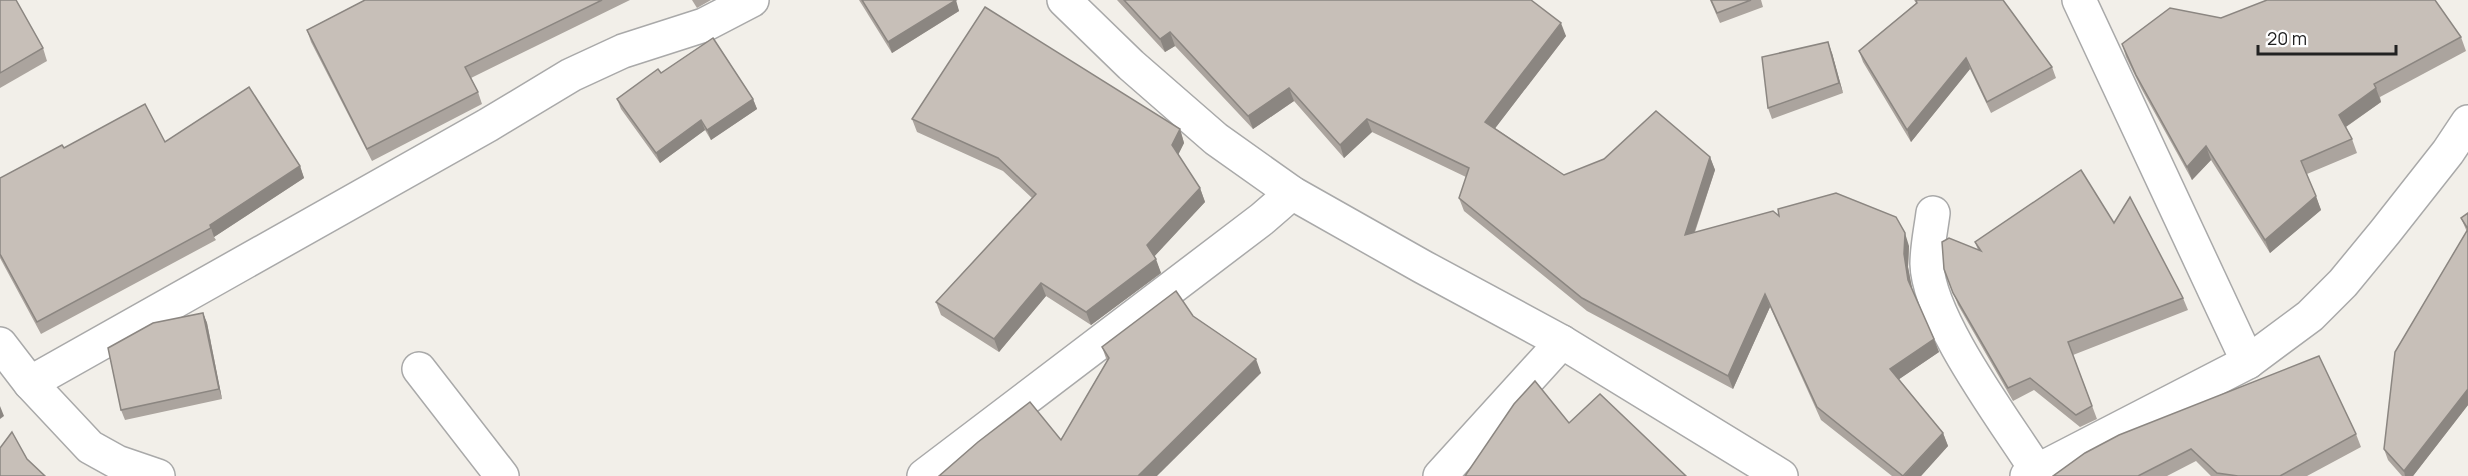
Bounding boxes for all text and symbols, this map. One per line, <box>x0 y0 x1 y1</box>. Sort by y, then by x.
scale bar <box>2258 18 2396 56</box>
text: 20 m <box>2267 26 2307 50</box>

